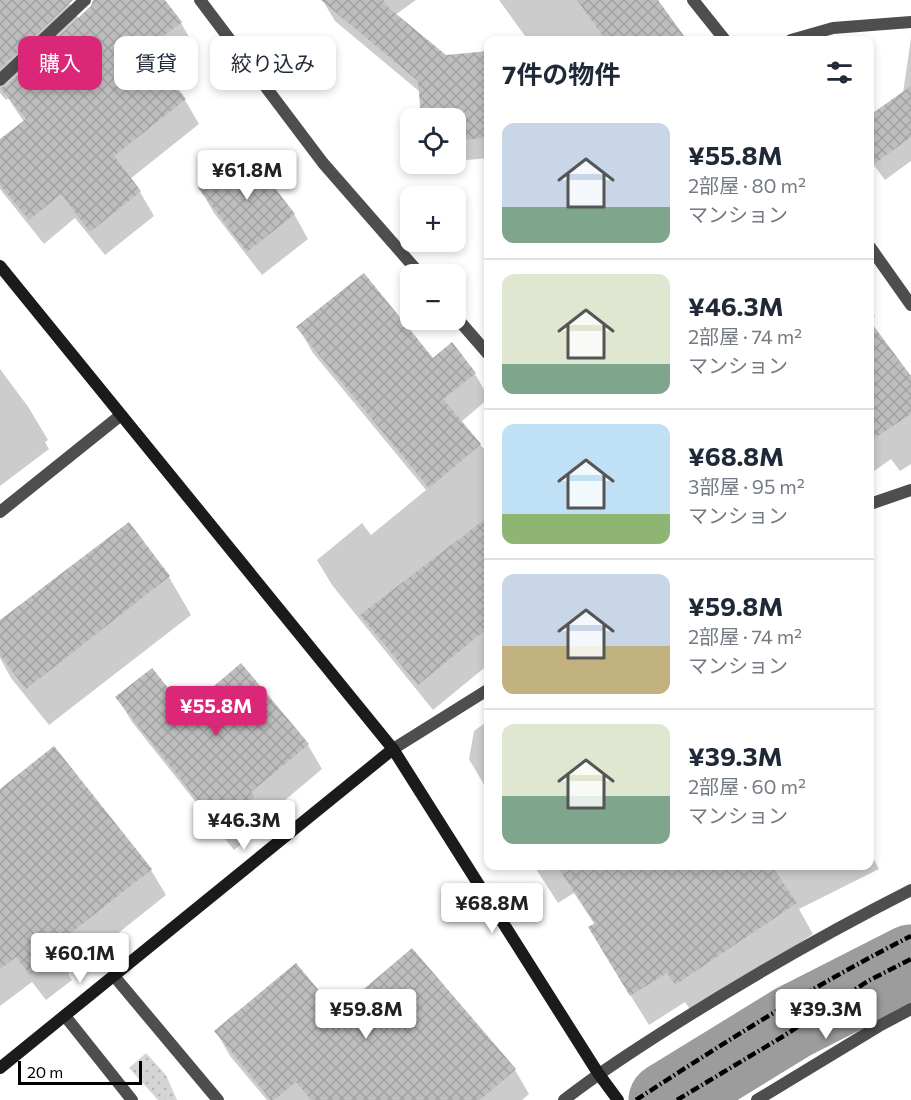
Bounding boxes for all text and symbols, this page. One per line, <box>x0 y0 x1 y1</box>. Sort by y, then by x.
chip: 購入 <box>18 36 102 90</box>
chip: 賃貸 <box>114 36 198 90</box>
chip: 絞り込み <box>210 36 336 90</box>
icon: filters <box>823 56 856 89</box>
text: 7件の物件 <box>502 58 620 89</box>
map controls <box>400 108 466 330</box>
button: locate <box>400 108 466 174</box>
text: ¥55.8M <box>688 139 783 170</box>
icon: home <box>550 147 622 219</box>
pin: ¥61.8M <box>198 150 296 201</box>
text: ¥61.8M <box>212 157 282 181</box>
text: 2部屋 · 80 m² <box>688 173 806 197</box>
button: + <box>400 186 466 252</box>
text: マンション <box>688 202 788 226</box>
button: − <box>400 264 466 330</box>
text: ¥46.3M <box>688 290 784 321</box>
icon: home <box>550 298 622 370</box>
text: 2部屋 · 74 m² <box>688 324 802 348</box>
text: マンション <box>688 353 788 377</box>
text: ¥68.8M <box>688 440 784 471</box>
icon: home <box>550 448 622 520</box>
text: 3部屋 · 95 m² <box>688 474 805 498</box>
text: マンション <box>688 503 788 527</box>
text: ¥59.8M <box>688 590 783 621</box>
icon: home <box>550 598 622 670</box>
text: 2部屋 · 74 m² <box>688 624 802 648</box>
text: マンション <box>688 653 788 677</box>
pin: ¥55.8M <box>167 686 265 737</box>
text: ¥55.8M <box>180 693 252 717</box>
text: ¥39.3M <box>688 740 783 771</box>
icon: home <box>550 748 622 820</box>
text: 2部屋 · 60 m² <box>688 774 806 798</box>
pin: ¥46.3M <box>195 800 293 851</box>
text: マンション <box>688 803 788 827</box>
text: ¥46.3M <box>207 807 281 831</box>
pin: ¥68.8M <box>443 883 541 934</box>
text: ¥68.8M <box>455 890 529 914</box>
pin: ¥60.1M <box>31 933 129 984</box>
text: ¥60.1M <box>45 940 115 964</box>
pin: ¥59.8M <box>317 989 415 1040</box>
pin: ¥39.3M <box>777 989 875 1040</box>
text: ¥59.8M <box>329 996 403 1020</box>
text: ¥39.3M <box>790 996 862 1020</box>
scale bar <box>18 1058 142 1086</box>
text: 20 m <box>27 1062 63 1081</box>

